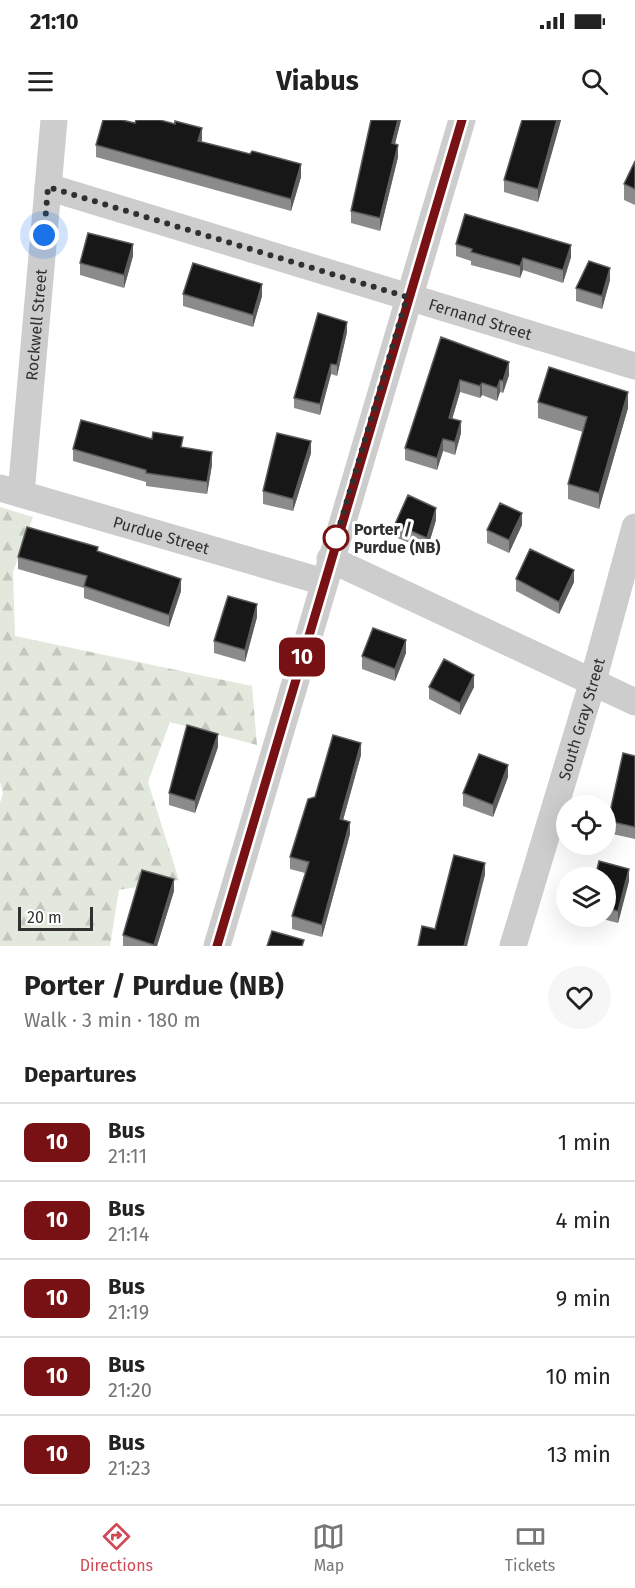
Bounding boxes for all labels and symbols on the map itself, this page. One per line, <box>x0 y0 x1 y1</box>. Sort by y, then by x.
your location <box>29 220 59 250</box>
street label: Rockwell Street <box>22 268 51 381</box>
street label: Fernand Street <box>426 295 534 344</box>
street label: Purdue Street <box>111 512 212 558</box>
place label: Porter / Purdue (NB) <box>354 520 441 557</box>
marker: Porter / Purdue (NB) <box>323 525 349 551</box>
line badge: 10 <box>275 638 329 676</box>
street label: South Gray Street <box>555 656 609 783</box>
scale bar <box>18 904 93 932</box>

